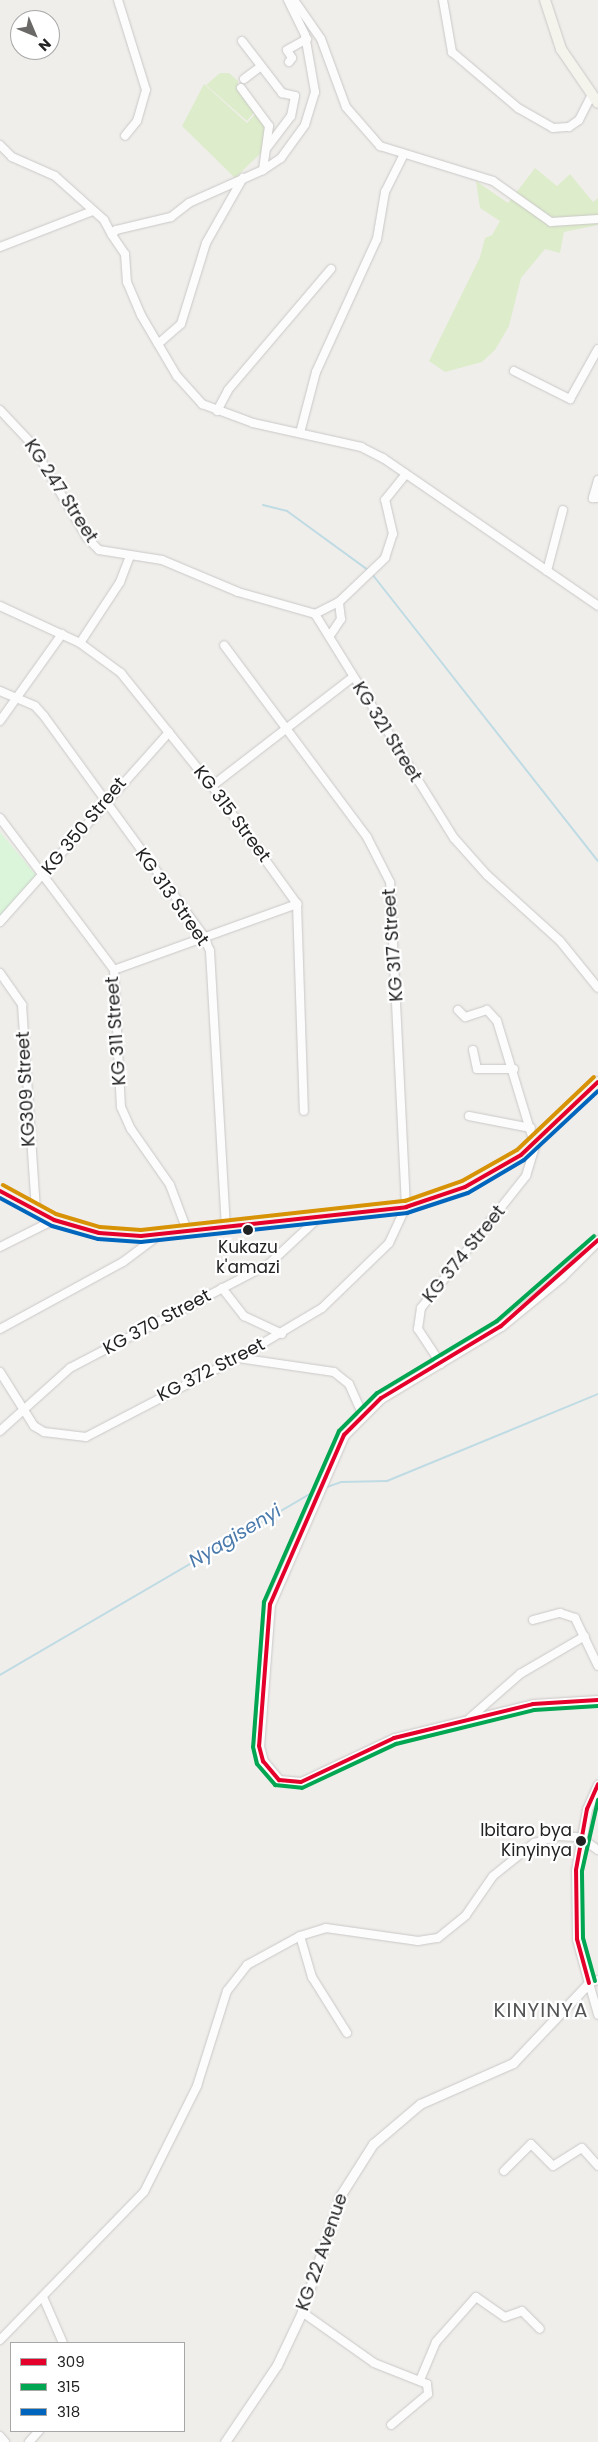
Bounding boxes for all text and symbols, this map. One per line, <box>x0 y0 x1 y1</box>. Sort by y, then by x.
north arrow <box>10 10 60 60</box>
text: N <box>34 34 56 56</box>
street label: KG 247 Street <box>20 435 102 547</box>
street label: KG 321 Street <box>348 678 426 786</box>
street label: KG 315 Street <box>189 762 275 866</box>
street label: KG 350 Street <box>37 773 131 879</box>
street label: KG 313 Street <box>130 844 214 950</box>
street label: KG 317 Street <box>378 888 408 1002</box>
street label: KG 311 Street <box>101 976 131 1086</box>
street label: KG309 Street <box>12 1031 40 1147</box>
street label: KG 374 Street <box>418 1201 510 1307</box>
marker: Kukazu k'amazi <box>243 1225 253 1235</box>
place label: Kukazu k'amazi <box>216 1238 280 1278</box>
street label: KG 370 Street <box>99 1285 215 1359</box>
street label: KG 372 Street <box>154 1334 268 1406</box>
water label: Nyagisenyi <box>185 1500 285 1572</box>
place label: Ibitaro bya Kinyinya <box>480 1821 572 1861</box>
marker: Ibitaro bya Kinyinya <box>576 1836 586 1846</box>
district label: KINYINYA <box>493 1998 589 2022</box>
street label: KG 22 Avenue <box>292 2190 352 2314</box>
legend <box>10 2342 185 2432</box>
text: 309 <box>57 2351 85 2372</box>
text: 315 <box>57 2376 80 2397</box>
text: 318 <box>57 2401 80 2422</box>

